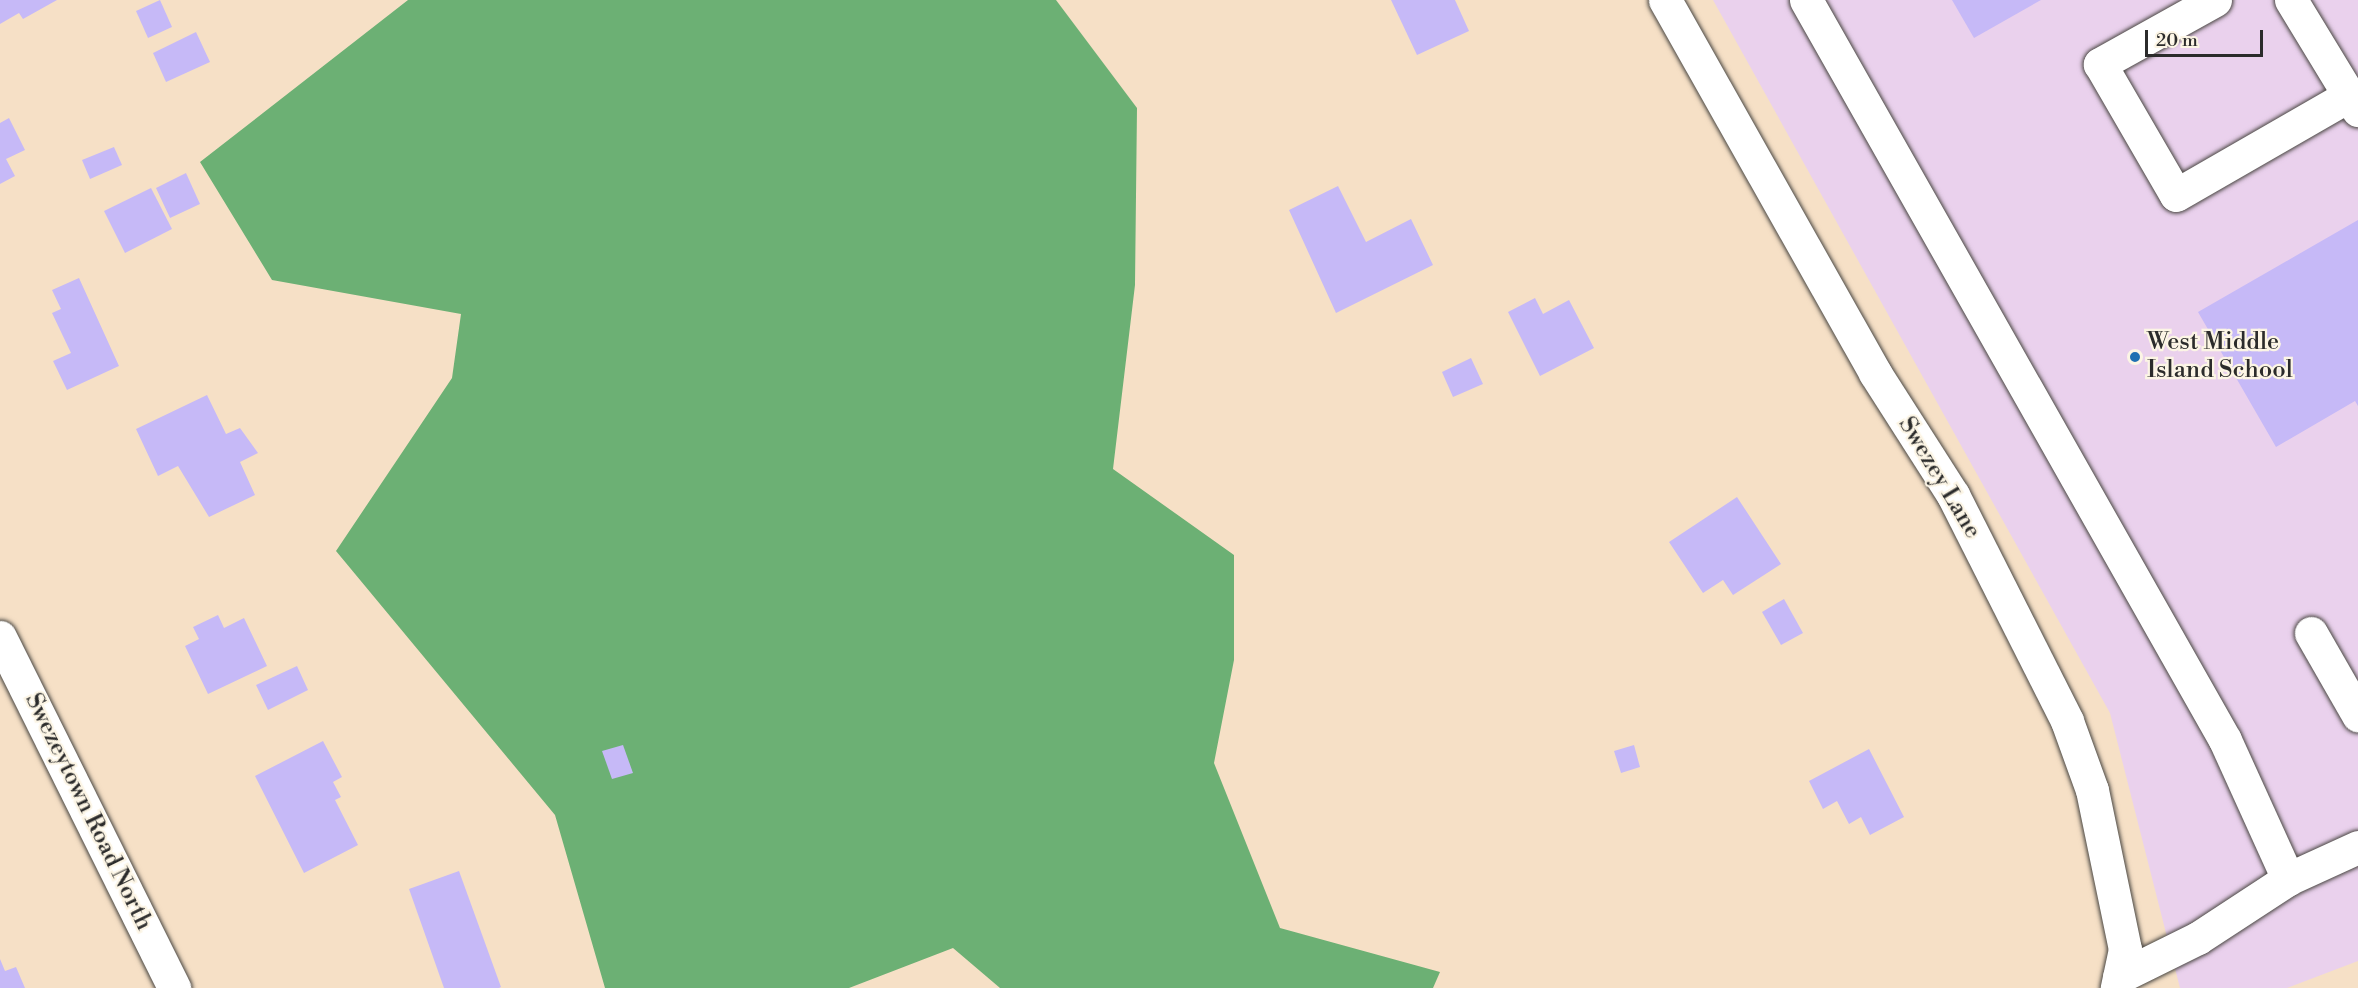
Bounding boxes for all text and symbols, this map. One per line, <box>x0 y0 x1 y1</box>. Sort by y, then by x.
scale bar <box>2148 18 2266 56</box>
text: 20 m <box>2156 29 2198 52</box>
place label: West Middle Island School <box>2147 329 2293 385</box>
marker: West Middle Island School <box>2128 350 2142 364</box>
street label: Swezey Lane <box>1891 412 1987 544</box>
street label: Swezeytown Road North <box>18 689 158 935</box>

